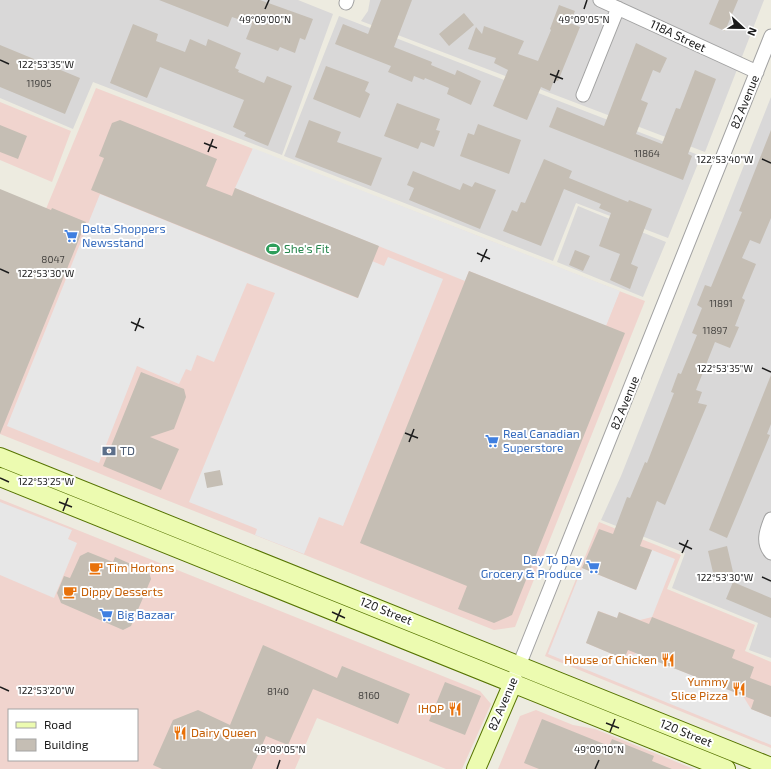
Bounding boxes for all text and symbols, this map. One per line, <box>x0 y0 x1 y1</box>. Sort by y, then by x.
north arrow <box>723 8 763 48</box>
text: 49°09'00"N <box>239 13 291 25</box>
text: 49°09'05"N <box>558 13 610 25</box>
street label: 118A Street <box>648 16 709 54</box>
text: N <box>745 26 760 38</box>
text: 122°53'35"W <box>18 58 74 70</box>
street label: 82 Avenue <box>727 73 761 131</box>
house number: 11905 <box>26 77 52 89</box>
house number: 11864 <box>634 147 660 159</box>
text: 122°53'40"W <box>697 153 754 165</box>
place label: Delta Shoppers Newsstand <box>82 221 166 249</box>
supermarket icon: Delta Shoppers Newsstand <box>63 228 79 244</box>
sports icon: She's Fit <box>265 241 281 257</box>
place label: She's Fit <box>284 241 330 255</box>
house number: 8047 <box>41 253 65 265</box>
text: 122°53'30"W <box>18 267 75 279</box>
house number: 11891 <box>709 297 733 309</box>
house number: 11897 <box>703 324 727 336</box>
text: 122°53'35"W <box>697 362 753 374</box>
street label: 82 Avenue <box>607 374 641 432</box>
place label: Real Canadian Superstore <box>503 426 580 454</box>
supermarket icon: Real Canadian Superstore <box>484 433 500 449</box>
bank icon: TD <box>101 443 117 459</box>
place label: TD <box>120 443 135 457</box>
text: 122°53'25"W <box>18 475 74 487</box>
place label: Day To Day Grocery & Produce <box>481 552 583 580</box>
supermarket icon: Day To Day Grocery & Produce <box>585 559 601 575</box>
cafe icon: Tim Hortons <box>88 560 104 576</box>
place label: Tim Hortons <box>107 560 174 574</box>
text: 122°53'30"W <box>697 571 754 583</box>
cafe icon: Dippy Desserts <box>62 584 78 600</box>
place label: Dippy Desserts <box>81 584 163 598</box>
street label: 120 Street <box>358 593 415 627</box>
supermarket icon: Big Bazaar <box>98 607 114 623</box>
place label: Big Bazaar <box>117 607 175 621</box>
place label: House of Chicken <box>564 652 657 666</box>
restaurant icon: House of Chicken <box>660 652 676 668</box>
place label: Yummy Slice Pizza <box>671 674 729 702</box>
street label: 82 Avenue <box>485 675 520 732</box>
restaurant icon: Yummy Slice Pizza <box>731 681 747 697</box>
text: 122°53'20"W <box>18 684 75 696</box>
house number: 8140 <box>267 685 289 697</box>
house number: 8160 <box>358 689 380 701</box>
place label: IHOP <box>418 701 444 715</box>
restaurant icon: IHOP <box>447 701 463 717</box>
legend <box>8 709 138 761</box>
street label: 120 Street <box>658 715 715 749</box>
text: Road <box>44 717 72 731</box>
restaurant icon: Dairy Queen <box>172 725 188 741</box>
place label: Dairy Queen <box>191 725 257 740</box>
text: Building <box>44 737 89 751</box>
text: 49°09'05"N <box>254 743 306 755</box>
text: 49°09'10"N <box>574 743 624 755</box>

